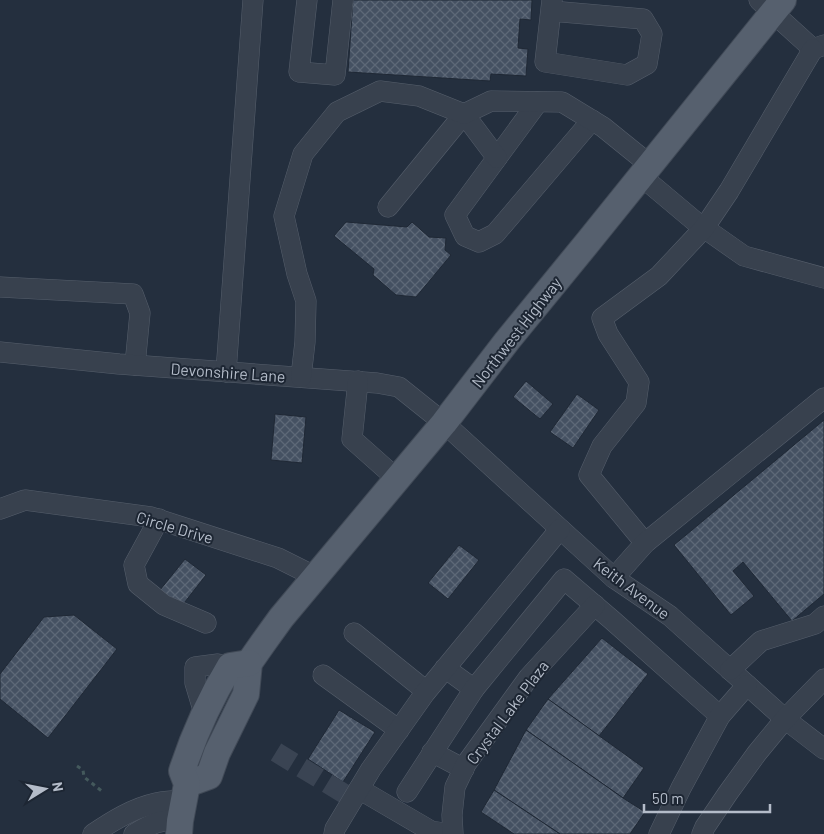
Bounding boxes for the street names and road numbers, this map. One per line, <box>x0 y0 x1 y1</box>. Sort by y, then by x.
street label: Northwest Highway <box>467 273 565 391</box>
street label: Devonshire Lane <box>170 359 286 385</box>
street label: Circle Drive <box>134 507 216 547</box>
street label: Keith Avenue <box>590 553 674 623</box>
street label: Crystal Lake Plaza <box>462 656 552 768</box>

